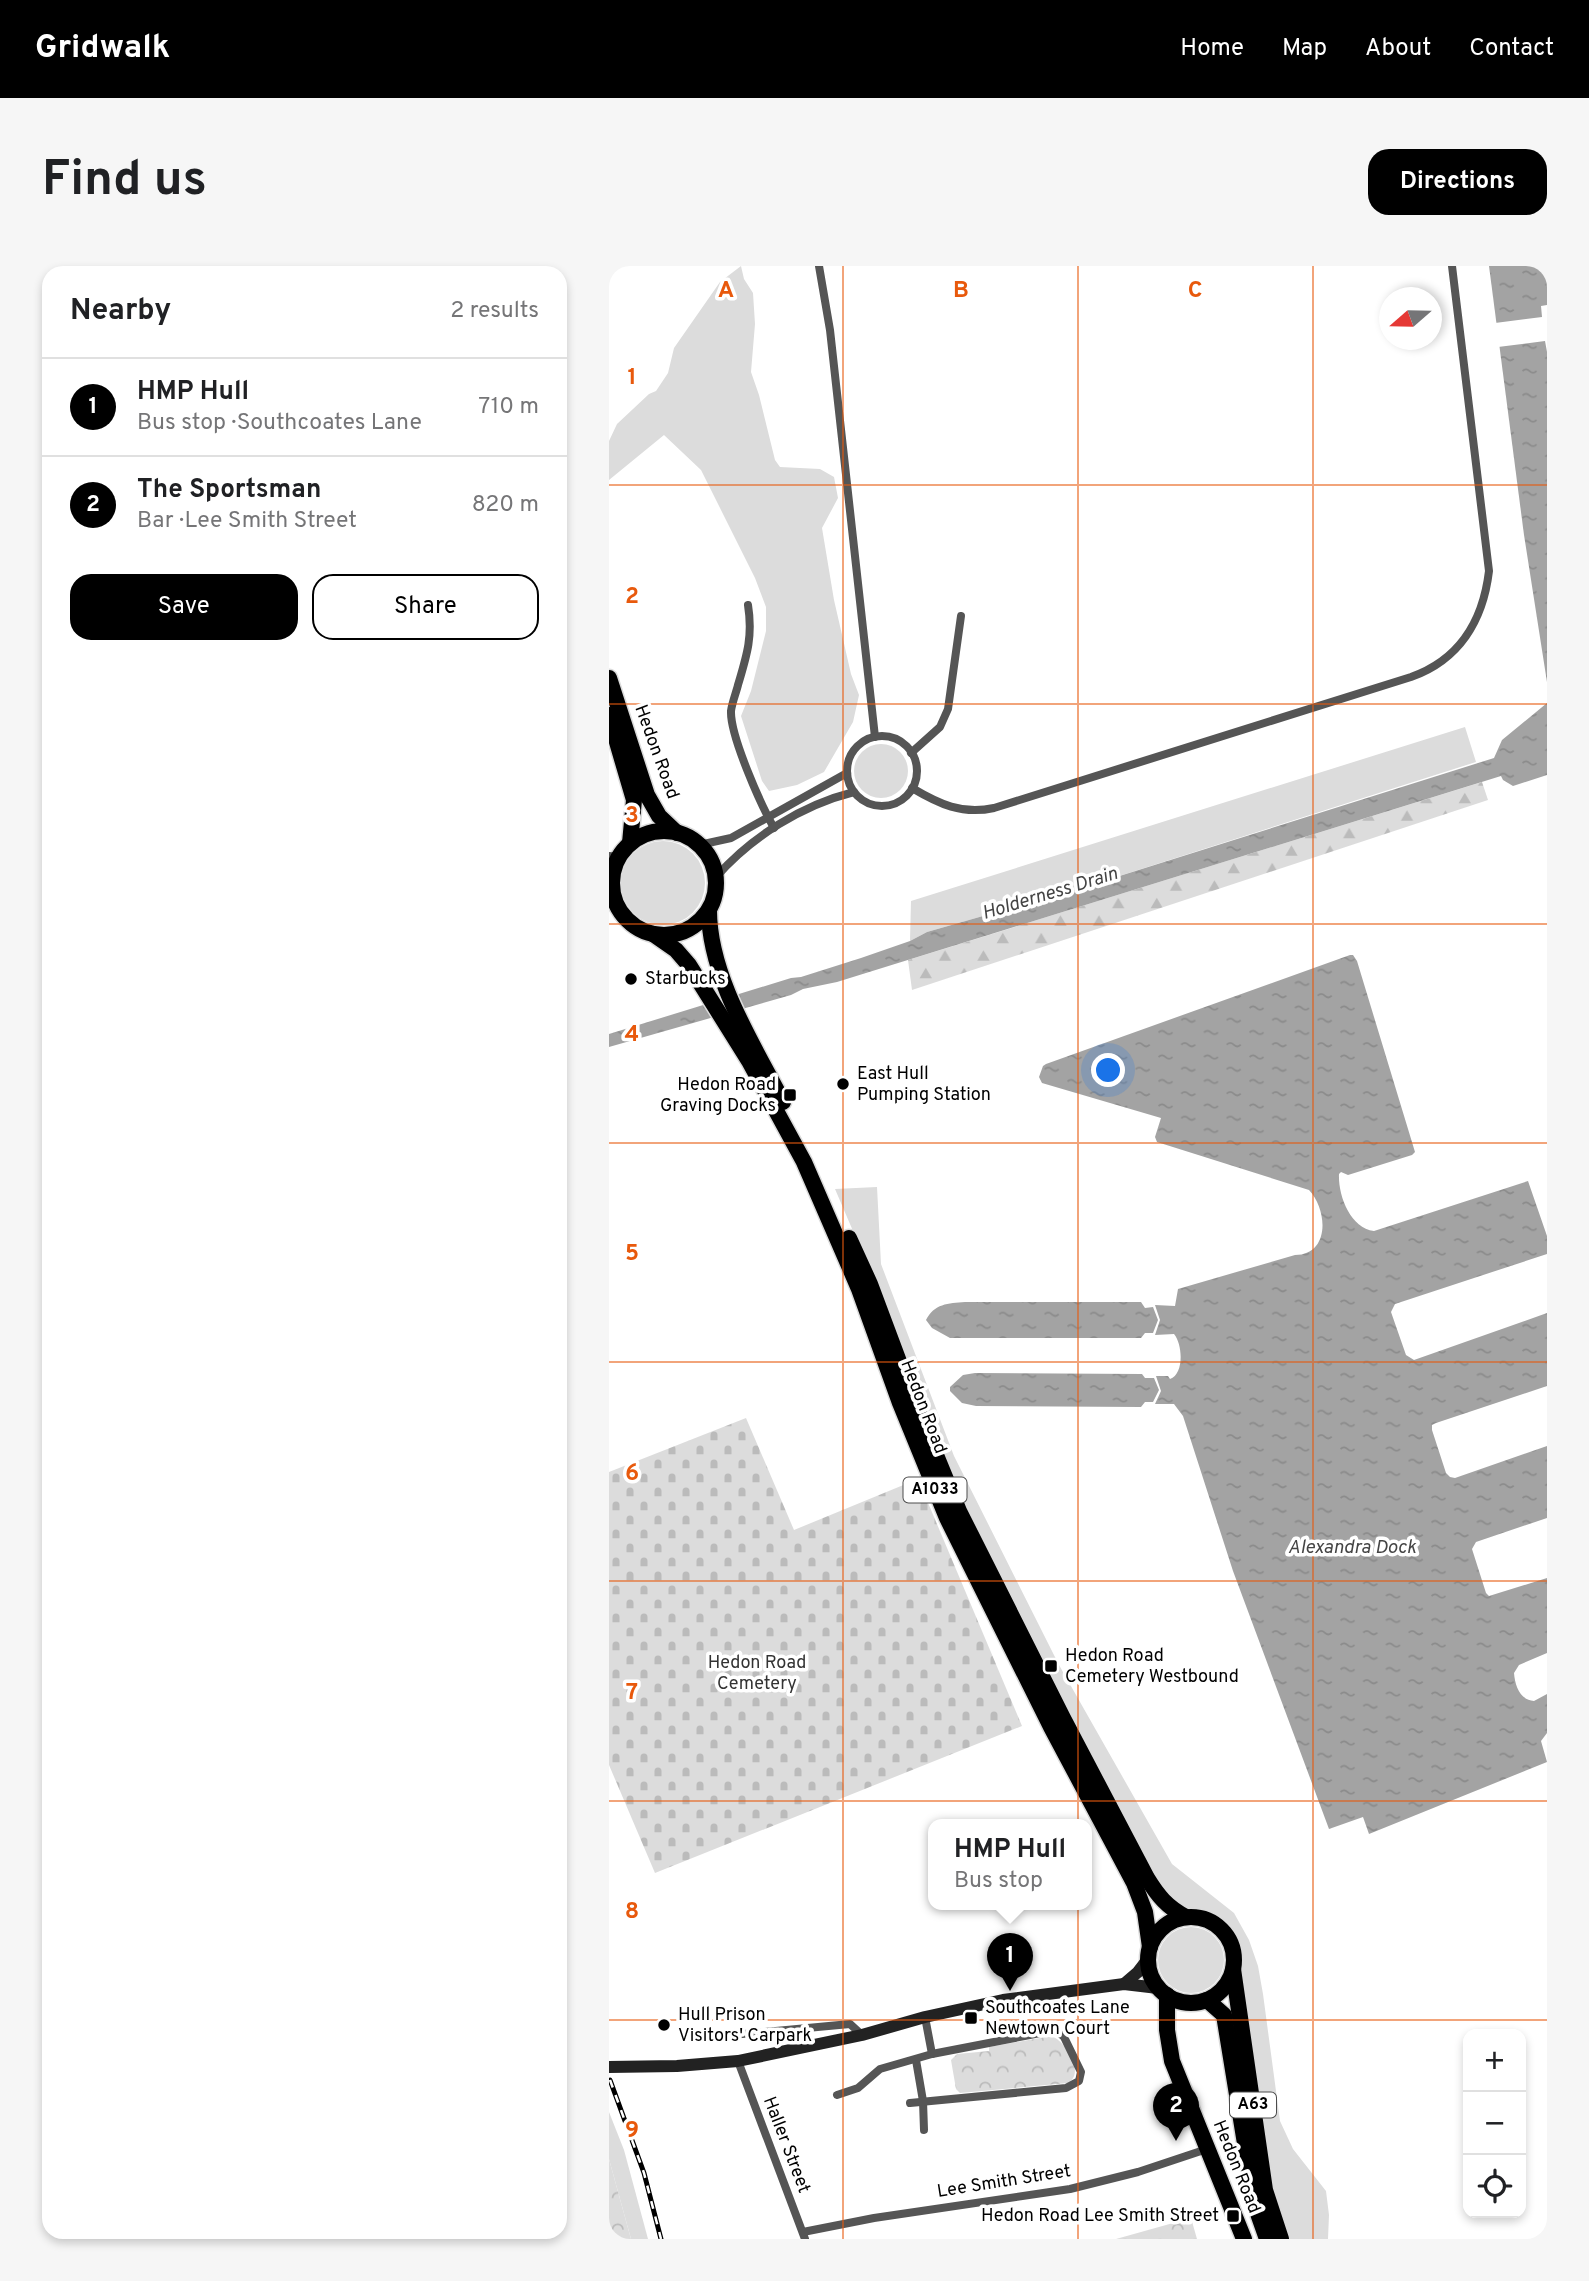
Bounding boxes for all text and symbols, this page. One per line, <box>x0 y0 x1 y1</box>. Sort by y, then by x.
text: Gridwalk <box>35 28 170 70</box>
text: Home <box>1180 34 1244 64</box>
text: Map <box>1282 34 1327 64</box>
text: About <box>1365 34 1431 64</box>
text: Contact <box>1469 34 1554 64</box>
button: Directions <box>1368 149 1547 215</box>
text: Find us <box>42 151 207 213</box>
text: A <box>718 277 734 306</box>
text: B <box>953 277 969 306</box>
text: C <box>1188 277 1202 306</box>
north arrow <box>1379 287 1442 350</box>
text: Nearby <box>70 293 171 330</box>
text: 2 results <box>450 297 539 326</box>
text: 1 <box>627 364 637 393</box>
text: HMP Hull <box>137 376 249 409</box>
text: 1 <box>88 393 98 422</box>
text: 710 m <box>478 393 539 422</box>
text: Bus stop · Southcoates Lane <box>137 409 422 438</box>
text: The Sportsman <box>137 474 321 507</box>
text: 2 <box>86 491 100 520</box>
text: 820 m <box>472 491 539 520</box>
text: Bar · Lee Smith Street <box>137 507 357 536</box>
button: Save <box>70 574 298 640</box>
button: Share <box>312 574 539 640</box>
text: 2 <box>625 583 639 612</box>
street label: Hedon Road <box>628 702 684 802</box>
text: 3 <box>625 802 639 831</box>
water label: Holderness Drain <box>979 862 1121 926</box>
place label: Starbucks <box>645 968 726 991</box>
marker: Starbucks <box>623 971 639 987</box>
text: 4 <box>625 1021 639 1050</box>
your location <box>1091 1053 1125 1087</box>
place label: East Hull Pumping Station <box>857 1063 991 1107</box>
place label: Hedon Road Graving Docks <box>660 1074 776 1118</box>
marker: East Hull Pumping Station <box>835 1076 851 1092</box>
marker: Hedon Road Graving Docks <box>782 1087 798 1103</box>
text: 5 <box>625 1240 639 1269</box>
street label: Hedon Road <box>895 1357 951 1457</box>
text: 6 <box>625 1460 639 1489</box>
road number: A1033 <box>903 1478 967 1502</box>
water label: Alexandra Dock <box>1288 1536 1417 1560</box>
place label: Hedon Road Cemetery Westbound <box>1065 1645 1239 1689</box>
park label: Hedon Road Cemetery <box>708 1652 806 1696</box>
marker: Hedon Road Cemetery Westbound <box>1043 1658 1059 1674</box>
text: 7 <box>626 1679 638 1708</box>
popup <box>928 1819 1092 1910</box>
text: HMP Hull <box>954 1834 1066 1867</box>
text: Bus stop <box>954 1867 1043 1896</box>
text: 8 <box>625 1898 639 1927</box>
pin: 1 <box>987 1933 1033 1991</box>
place label: Southcoates Lane Newtown Court <box>985 1997 1130 2041</box>
place label: Hull Prison Visitors' Carpark <box>678 2004 812 2048</box>
marker: Southcoates Lane Newtown Court <box>963 2010 979 2026</box>
marker: Hull Prison Visitors' Carpark <box>656 2017 672 2033</box>
map controls <box>1463 2029 1526 2218</box>
button: + <box>1463 2029 1526 2092</box>
pin: 2 <box>1153 2083 1199 2141</box>
road number: A63 <box>1230 2092 1276 2118</box>
button: − <box>1463 2092 1526 2155</box>
street label: Haller Street <box>757 2093 815 2197</box>
text: 9 <box>625 2117 639 2146</box>
street label: Hedon Road <box>1207 2117 1265 2217</box>
button: locate <box>1463 2155 1526 2218</box>
street label: Lee Smith Street <box>936 2160 1072 2204</box>
place label: Hedon Road Lee Smith Street <box>981 2205 1219 2228</box>
marker: Hedon Road Lee Smith Street <box>1225 2208 1241 2224</box>

